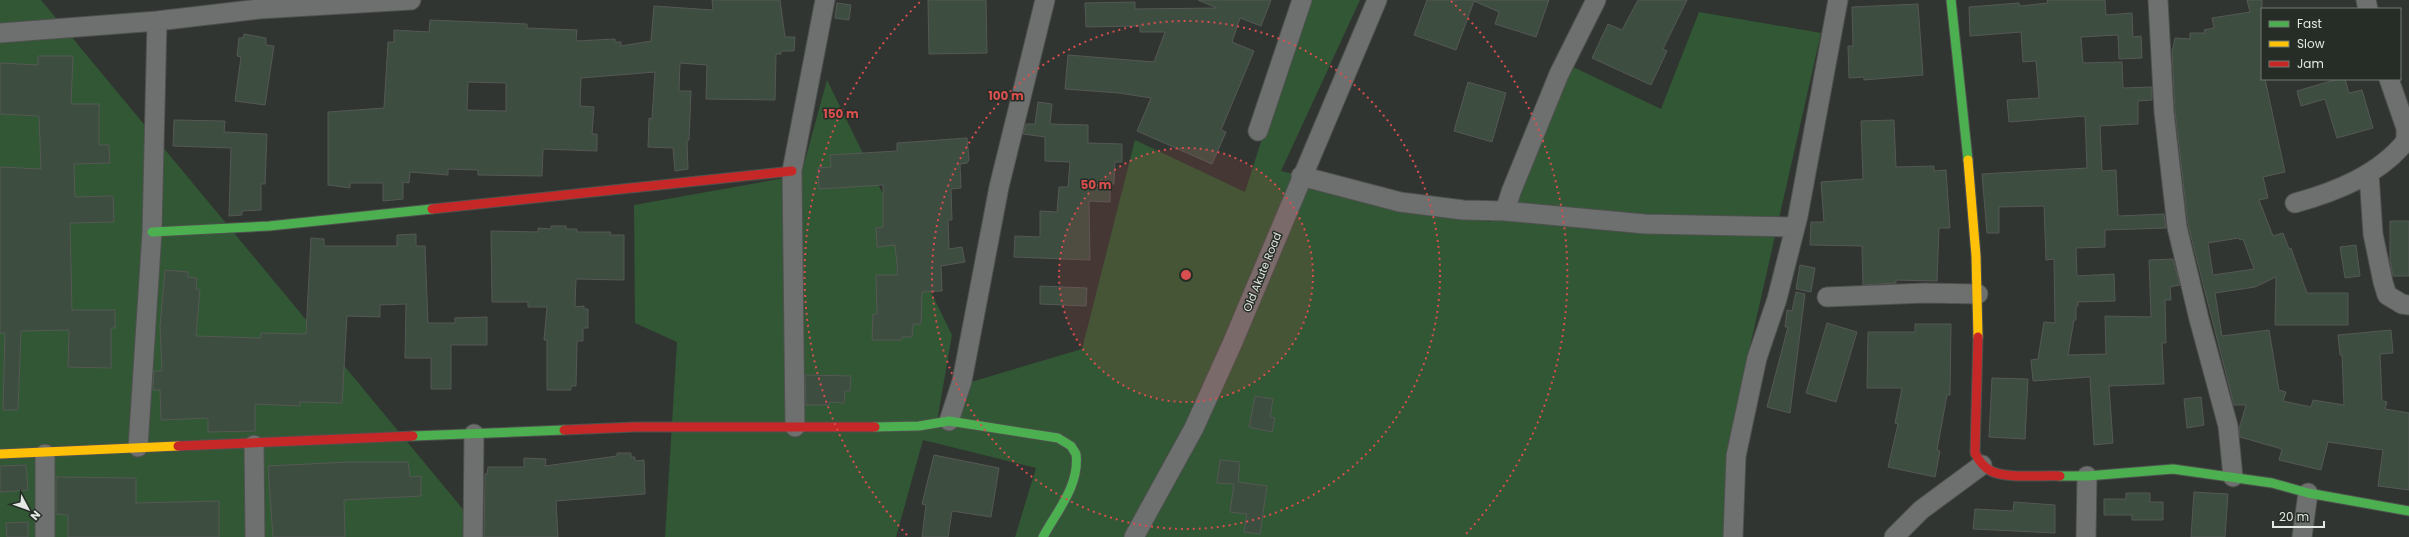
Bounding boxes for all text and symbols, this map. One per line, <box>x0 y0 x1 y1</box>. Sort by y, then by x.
legend <box>2261 8 2401 80</box>
text: Fast <box>2297 15 2322 32</box>
text: Slow <box>2297 35 2325 52</box>
text: Jam <box>2297 55 2324 72</box>
text: 100 m <box>988 87 1024 104</box>
text: 150 m <box>823 105 859 122</box>
text: 50 m <box>1081 176 1112 193</box>
street label: Old Akute Road <box>1239 230 1285 314</box>
centre of rings <box>1179 268 1193 282</box>
north arrow <box>8 489 48 529</box>
scale bar <box>2273 503 2324 529</box>
text: N <box>27 507 44 524</box>
text: 20 m <box>2279 508 2309 525</box>

